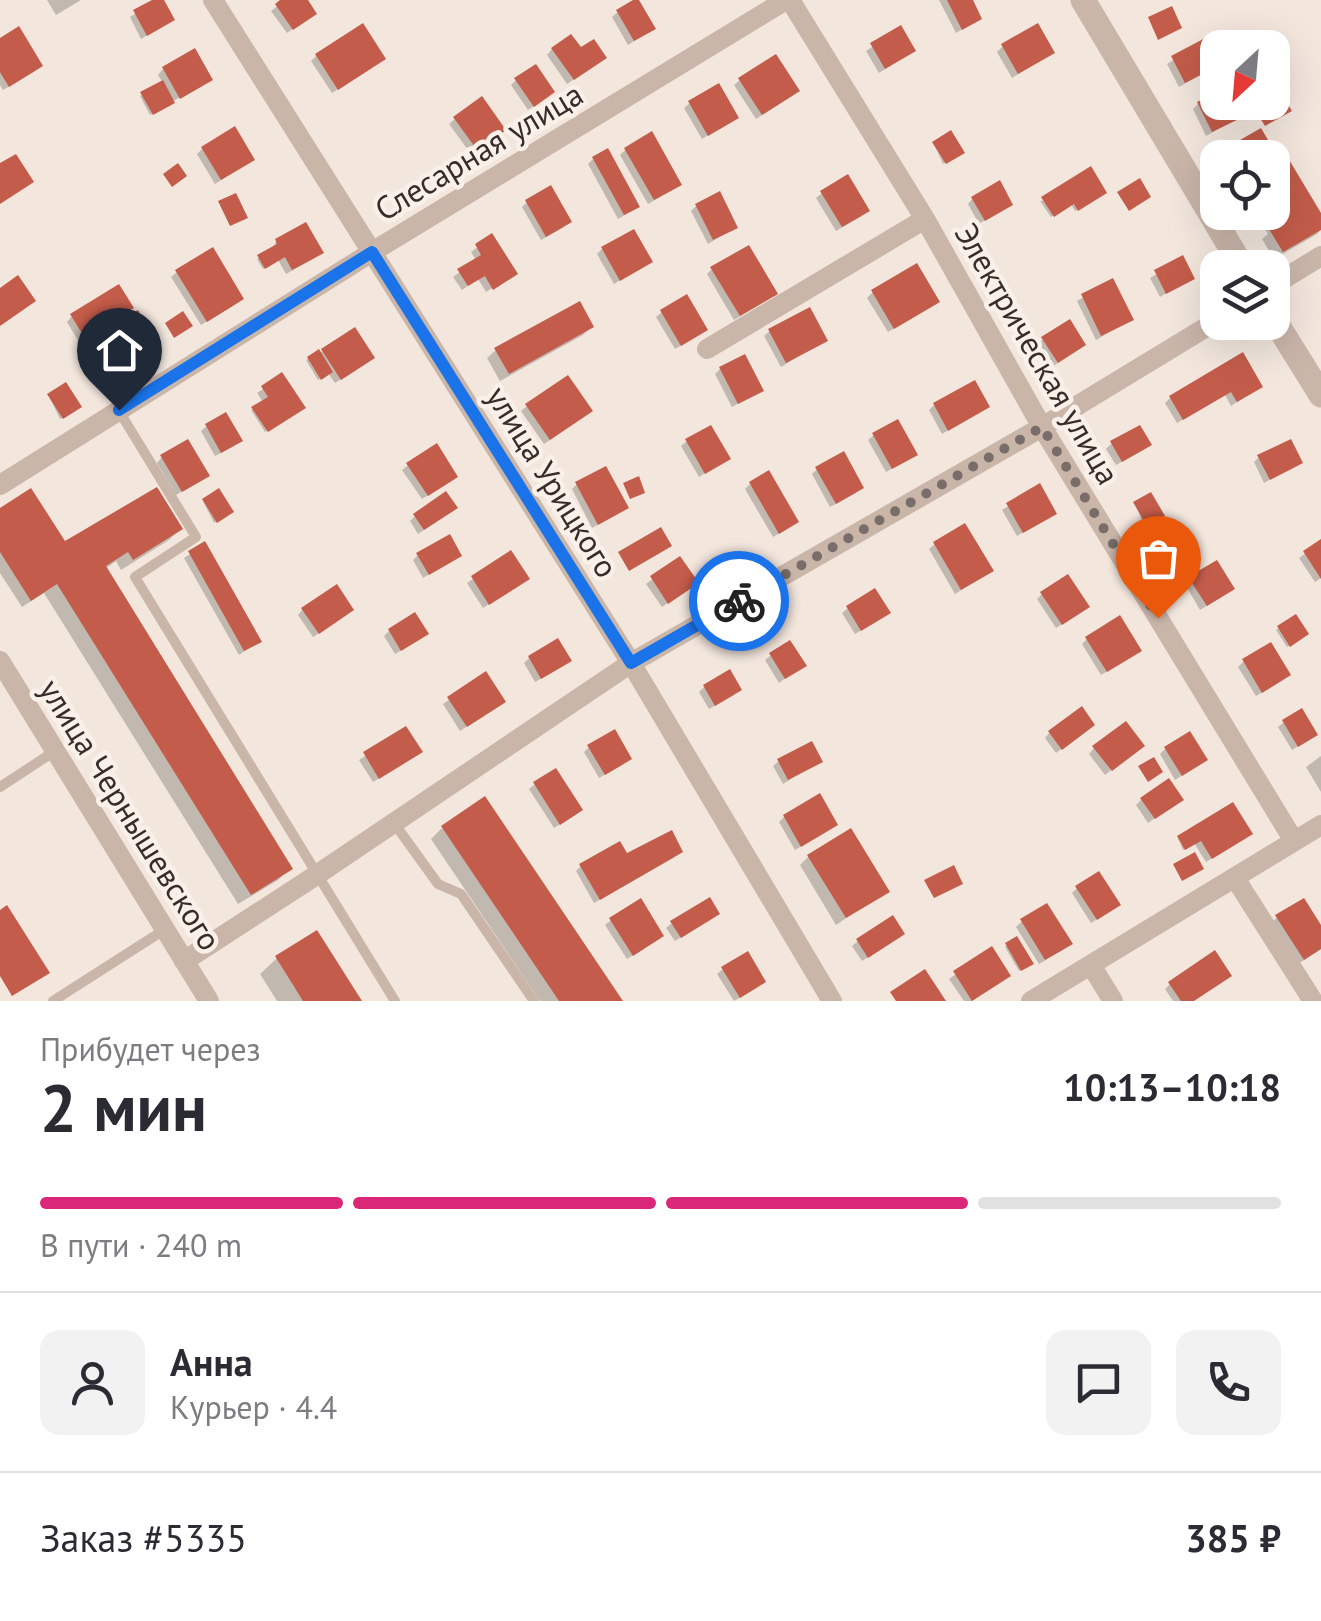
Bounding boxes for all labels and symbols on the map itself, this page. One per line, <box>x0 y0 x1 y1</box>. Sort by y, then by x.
north arrow <box>1200 30 1290 120</box>
street label: Слесарная улица <box>367 73 590 230</box>
street label: Электрическая улица <box>946 215 1130 492</box>
pin <box>77 308 162 411</box>
street label: улица Урицкого <box>477 378 628 585</box>
pin <box>1116 516 1201 619</box>
courier <box>689 551 789 651</box>
street label: улица Чернышевского <box>30 671 231 958</box>

